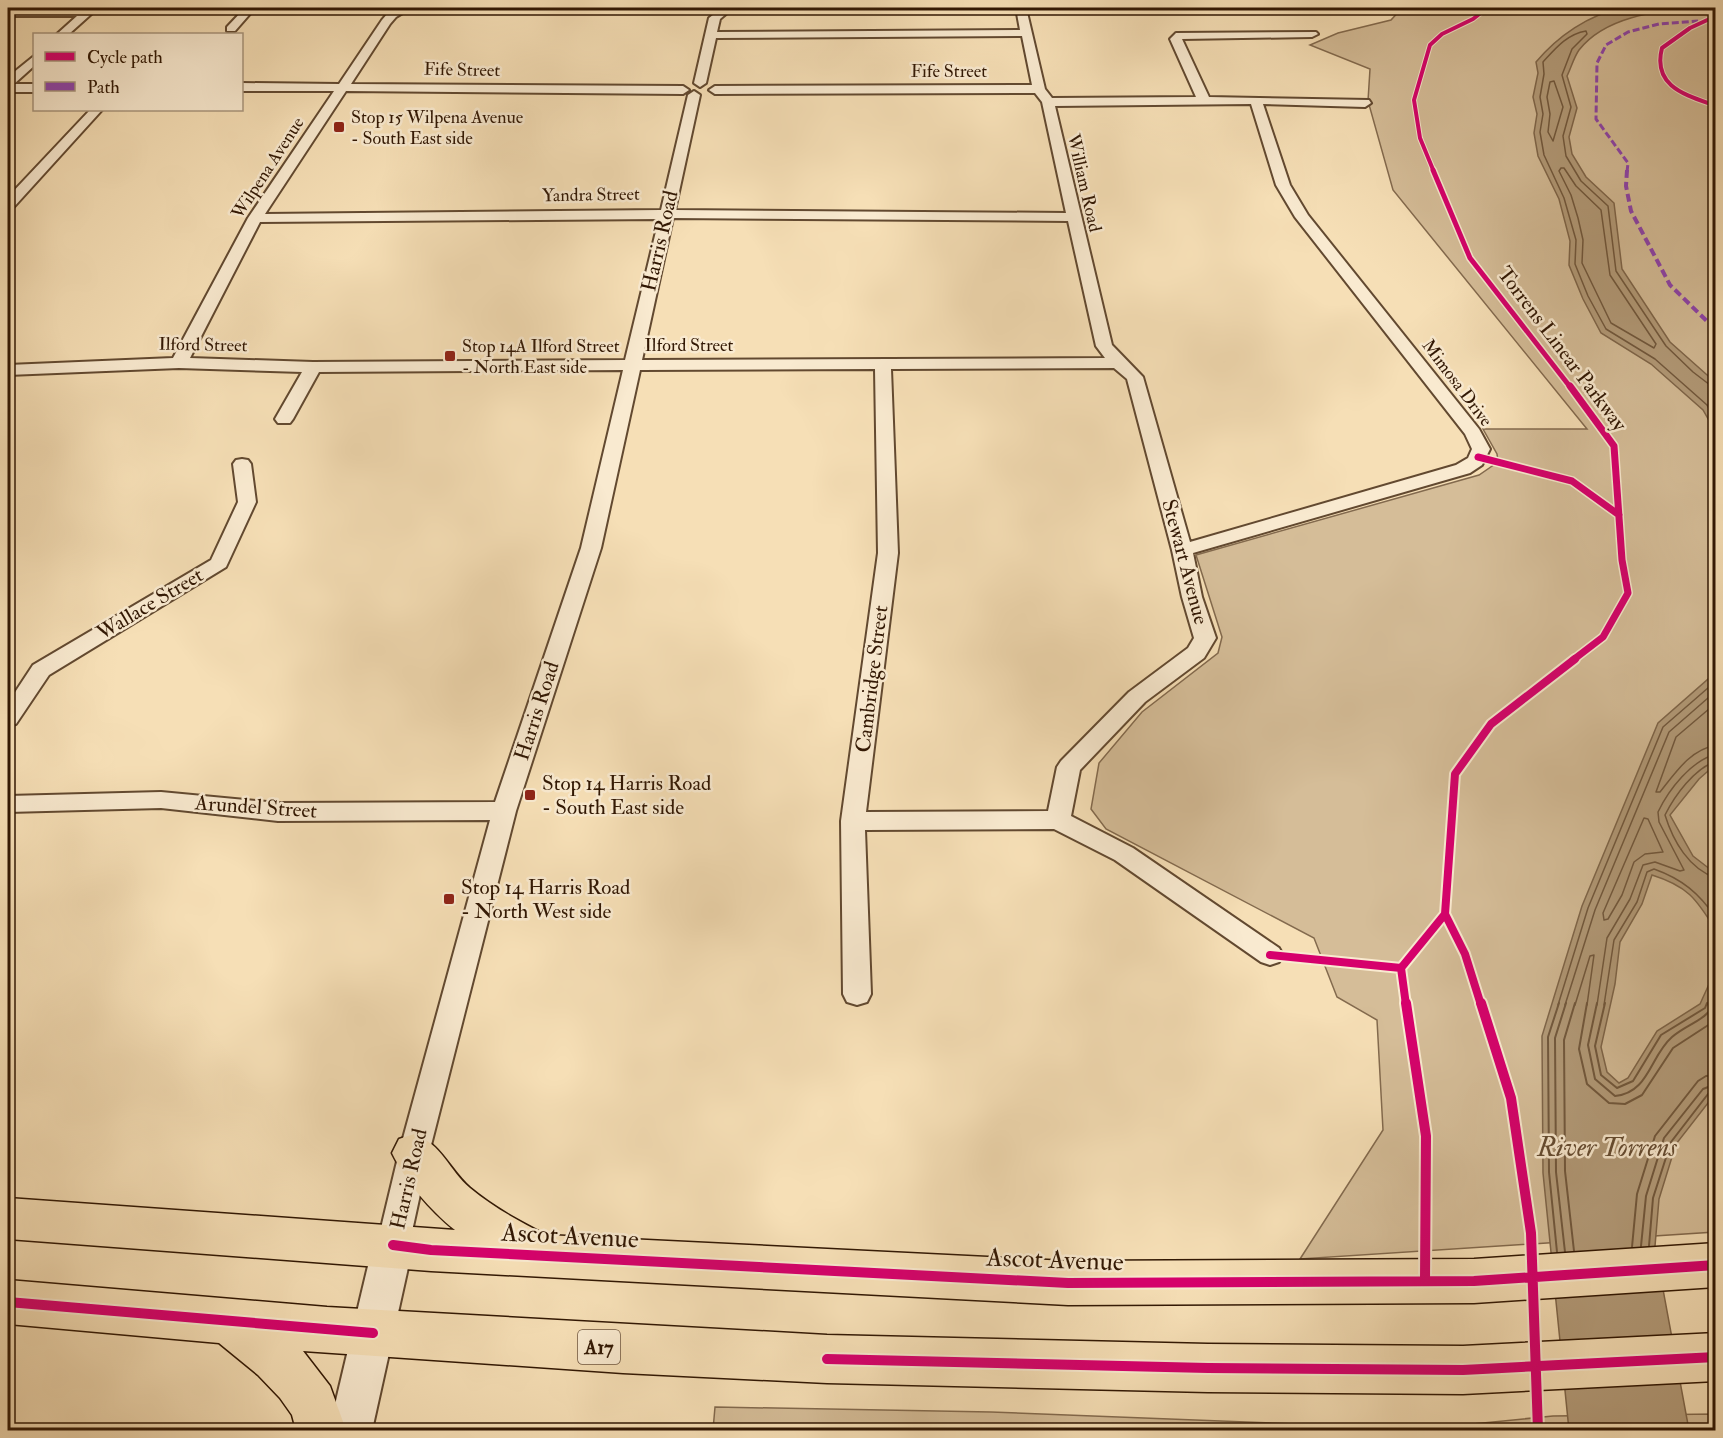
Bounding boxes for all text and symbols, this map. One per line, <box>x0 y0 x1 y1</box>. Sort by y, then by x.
legend <box>33 33 243 111</box>
text: Cycle path <box>87 46 163 69</box>
street label: Fife Street <box>424 58 501 82</box>
street label: Fife Street <box>911 60 987 83</box>
text: Path <box>87 76 120 99</box>
place label: Stop 15 Wilpena Avenue - South East side <box>351 106 524 150</box>
street label: Wilpena Avenue <box>226 112 310 224</box>
marker: Stop 15 Wilpena Avenue - South East side <box>332 120 346 134</box>
street label: William Road <box>1061 131 1106 234</box>
street label: Yandra Street <box>542 183 640 207</box>
street label: Harris Road <box>635 187 685 294</box>
street label: Torrens Linear Parkway <box>1491 261 1633 437</box>
street label: Ilford Street <box>158 333 248 357</box>
street label: Ilford Street <box>645 334 734 357</box>
place label: Stop 14A Ilford Street - North East side <box>462 335 620 379</box>
street label: Mimosa Drive <box>1417 335 1498 432</box>
marker: Stop 14A Ilford Street - North East side <box>443 349 457 363</box>
street label: Stewart Avenue <box>1155 496 1215 628</box>
street label: Wallace Street <box>91 561 208 647</box>
street label: Cambridge Street <box>850 604 894 754</box>
street label: Harris Road <box>508 657 566 764</box>
place label: Stop 14 Harris Road - South East side <box>542 770 712 821</box>
marker: Stop 14 Harris Road - South East side <box>523 788 537 802</box>
street label: Arundel Street <box>193 789 318 825</box>
place label: Stop 14 Harris Road - North West side <box>461 874 631 925</box>
marker: Stop 14 Harris Road - North West side <box>442 892 456 906</box>
street label: Harris Road <box>384 1125 434 1232</box>
water label: River Torrens <box>1536 1131 1677 1164</box>
street label: Ascot Avenue <box>500 1216 640 1256</box>
street label: Ascot Avenue <box>985 1242 1124 1278</box>
road number: A17 <box>578 1330 620 1364</box>

